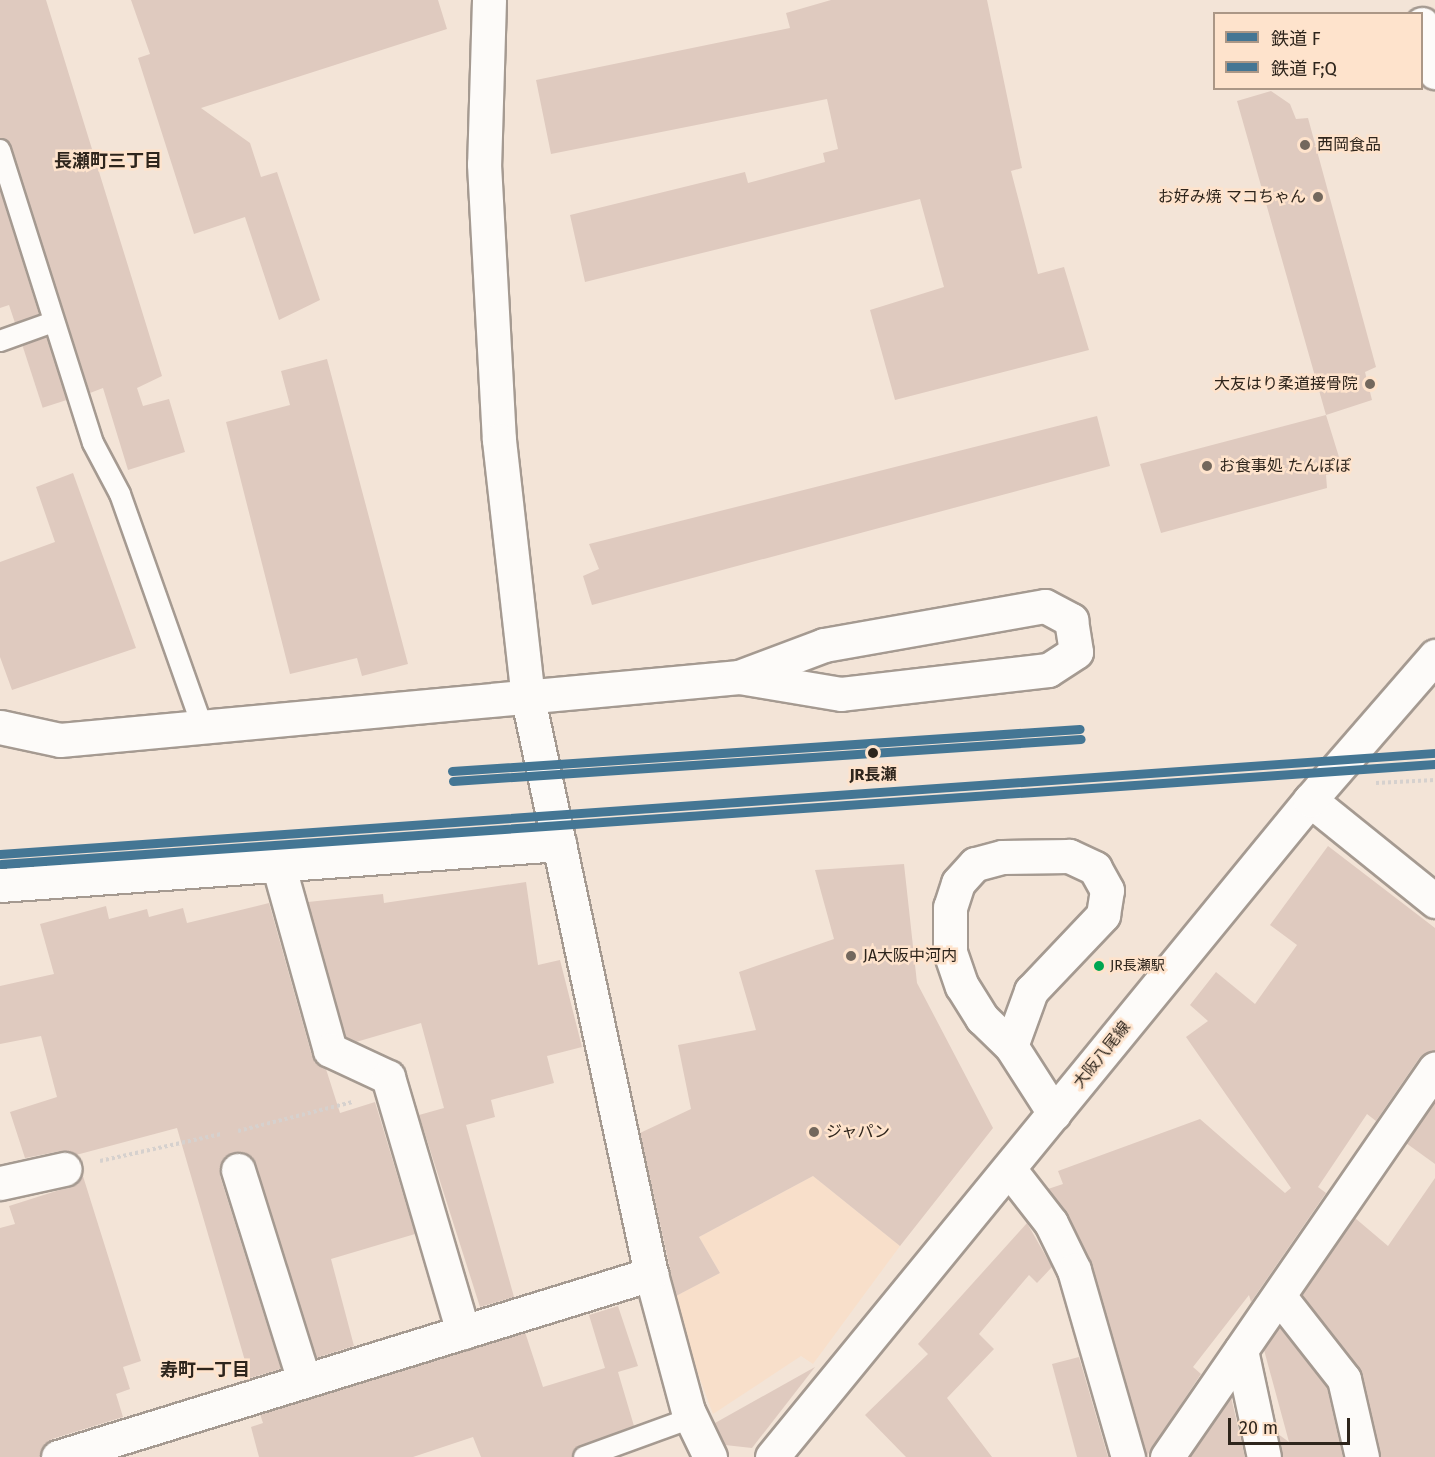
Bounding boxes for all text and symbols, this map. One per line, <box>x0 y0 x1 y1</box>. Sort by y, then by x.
legend <box>1213 12 1423 90</box>
text: 鉄道 F <box>1271 28 1321 50</box>
text: 鉄道 F;Q <box>1271 58 1337 80</box>
place label: 西岡食品 <box>1317 135 1381 155</box>
marker: 西岡食品 <box>1298 138 1312 152</box>
district label: 長瀬町三丁目 <box>54 150 162 172</box>
place label: お好み焼 マコちゃん <box>1158 187 1306 207</box>
marker: お好み焼 マコちゃん <box>1311 190 1325 204</box>
place label: 大友はり柔道接骨院 <box>1214 374 1358 394</box>
marker: 大友はり柔道接骨院 <box>1363 377 1377 391</box>
place label: お食事処 たんぽぽ <box>1219 456 1351 476</box>
marker: お食事処 たんぽぽ <box>1200 459 1214 473</box>
marker: JR長瀬 <box>863 743 883 763</box>
place label: JR長瀬 <box>850 765 896 785</box>
place label: JA大阪中河内 <box>863 946 957 966</box>
marker: JA大阪中河内 <box>844 949 858 963</box>
place label: JR長瀬駅 <box>1110 958 1165 974</box>
marker: JR長瀬駅 <box>1093 960 1105 972</box>
street label: 大阪八尾線 <box>1069 1018 1135 1092</box>
place label: ジャパン <box>826 1122 890 1142</box>
marker: ジャパン <box>807 1125 821 1139</box>
district label: 寿町一丁目 <box>160 1359 250 1381</box>
scale bar <box>1231 1406 1352 1444</box>
text: 20 m <box>1239 1417 1278 1439</box>

